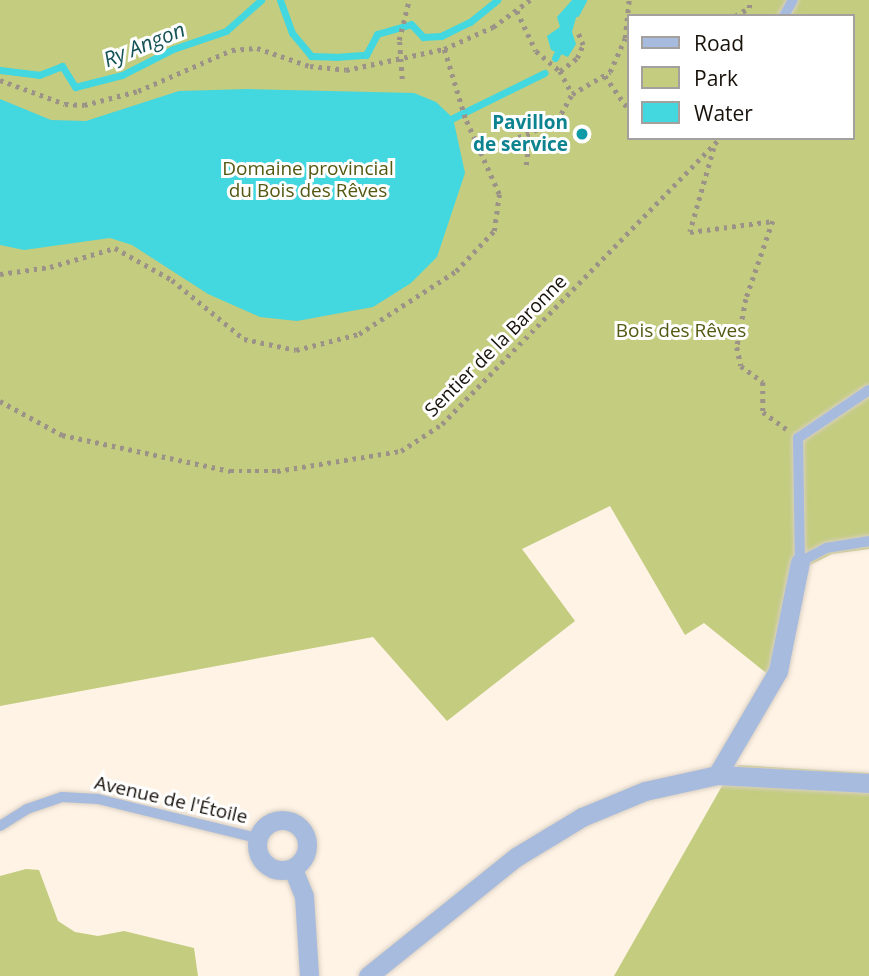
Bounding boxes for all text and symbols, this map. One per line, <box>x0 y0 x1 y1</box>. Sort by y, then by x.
legend <box>628 14 855 140</box>
water label: Ry Angon <box>99 16 189 72</box>
text: Road <box>694 29 744 57</box>
text: Park <box>694 64 738 92</box>
text: Water <box>694 99 753 127</box>
place label: Pavillon de service <box>473 112 568 156</box>
marker: Pavillon de service <box>574 126 590 142</box>
park label: Domaine provincial du Bois des Rêves <box>222 158 394 202</box>
street label: Sentier de la Baronne <box>420 270 572 422</box>
park label: Bois des Rêves <box>616 320 746 342</box>
street label: Avenue de l'Étoile <box>92 771 250 829</box>

